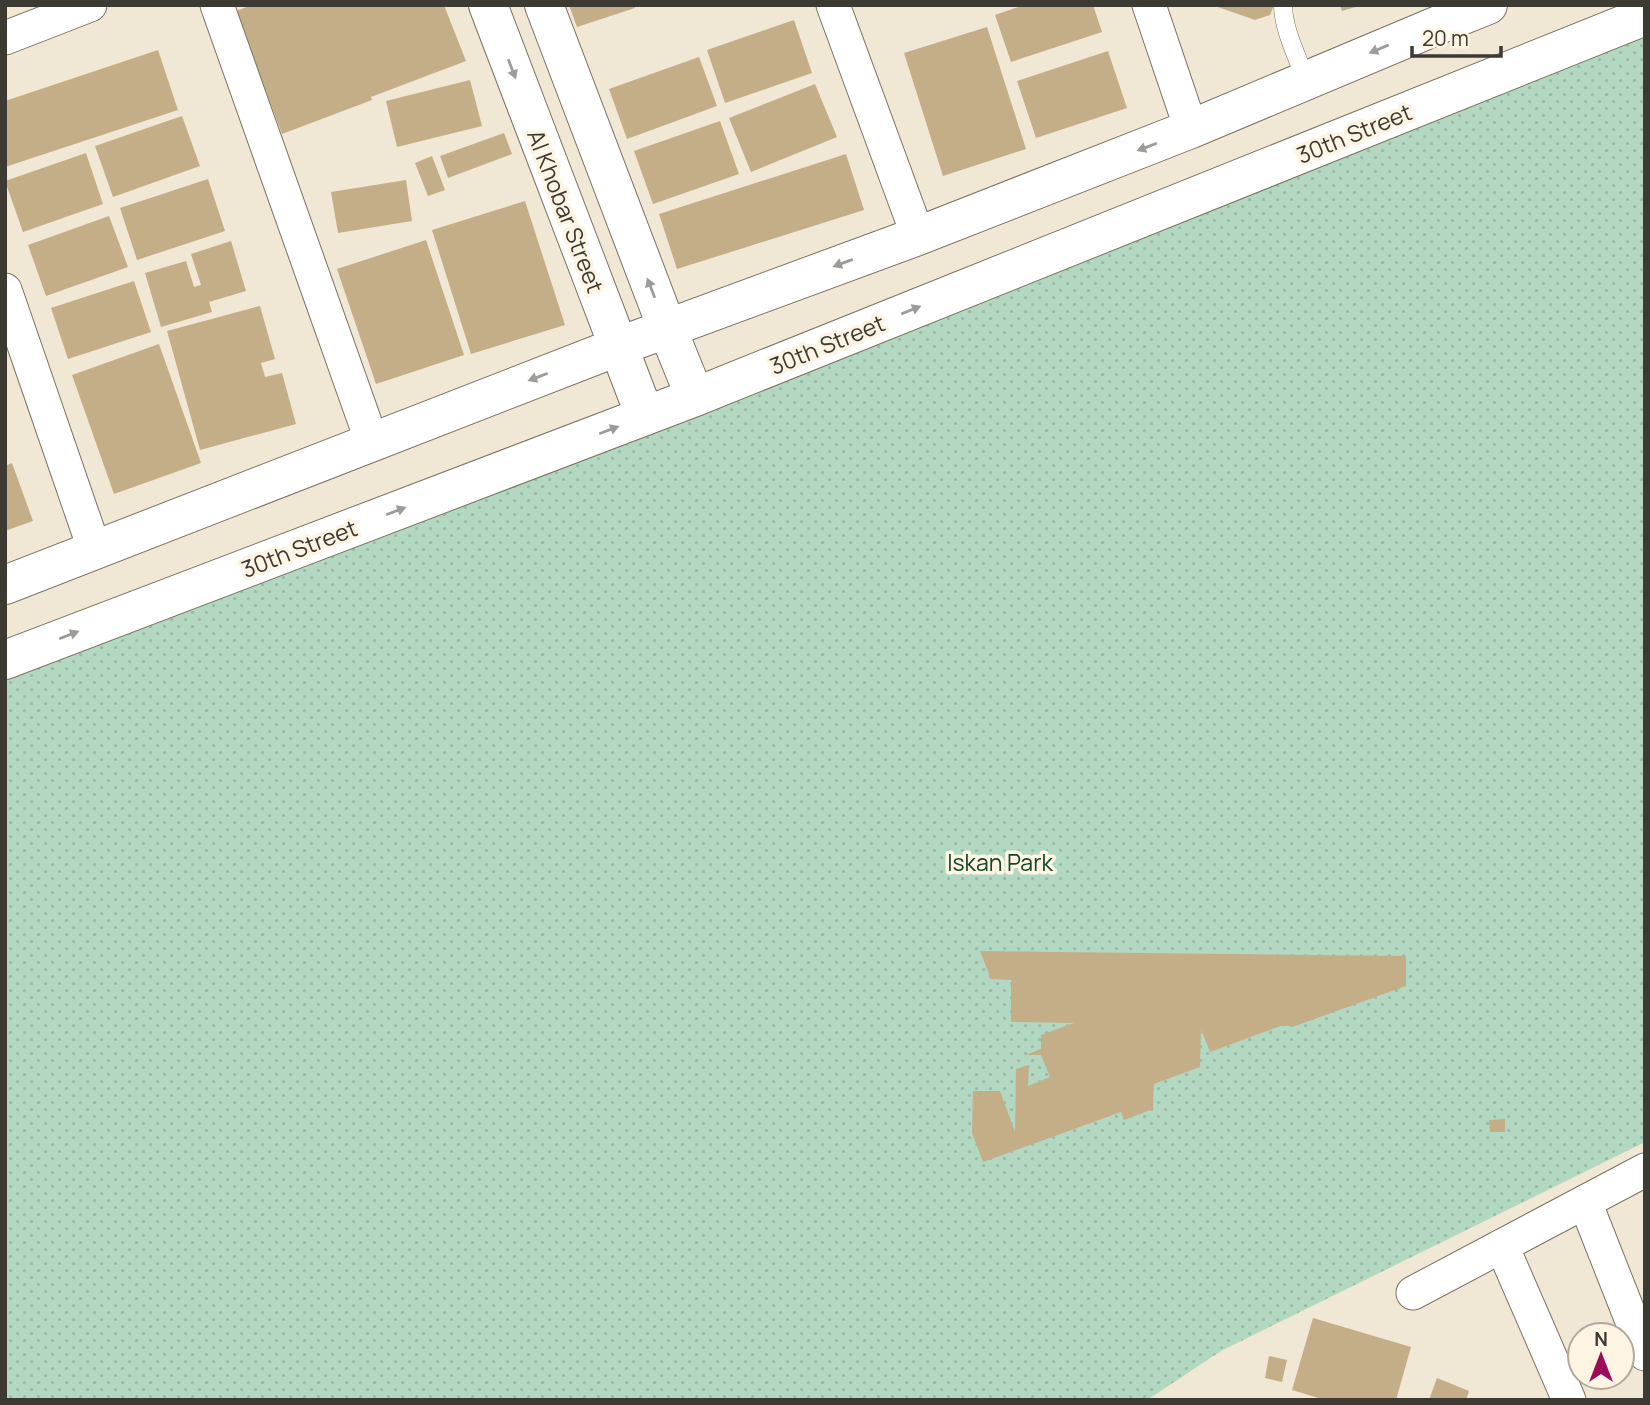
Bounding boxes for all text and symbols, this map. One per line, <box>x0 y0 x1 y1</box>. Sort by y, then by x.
scale bar <box>1412 14 1501 58</box>
text: 20 m <box>1422 24 1469 52</box>
one-way arrow <box>1369 44 1390 55</box>
one-way arrow <box>507 59 518 80</box>
street label: 30th Street <box>1292 95 1416 171</box>
street label: Al Khobar Street <box>520 125 612 297</box>
one-way arrow <box>1136 141 1157 152</box>
one-way arrow <box>833 258 854 269</box>
one-way arrow <box>646 277 657 298</box>
one-way arrow <box>901 304 922 315</box>
street label: 30th Street <box>765 306 889 382</box>
one-way arrow <box>528 372 549 383</box>
one-way arrow <box>598 424 619 435</box>
one-way arrow <box>386 505 407 516</box>
street label: 30th Street <box>236 511 362 585</box>
one-way arrow <box>59 630 80 641</box>
park label: Iskan Park <box>947 846 1053 878</box>
north arrow <box>1566 1321 1636 1391</box>
text: N <box>1594 1326 1608 1352</box>

